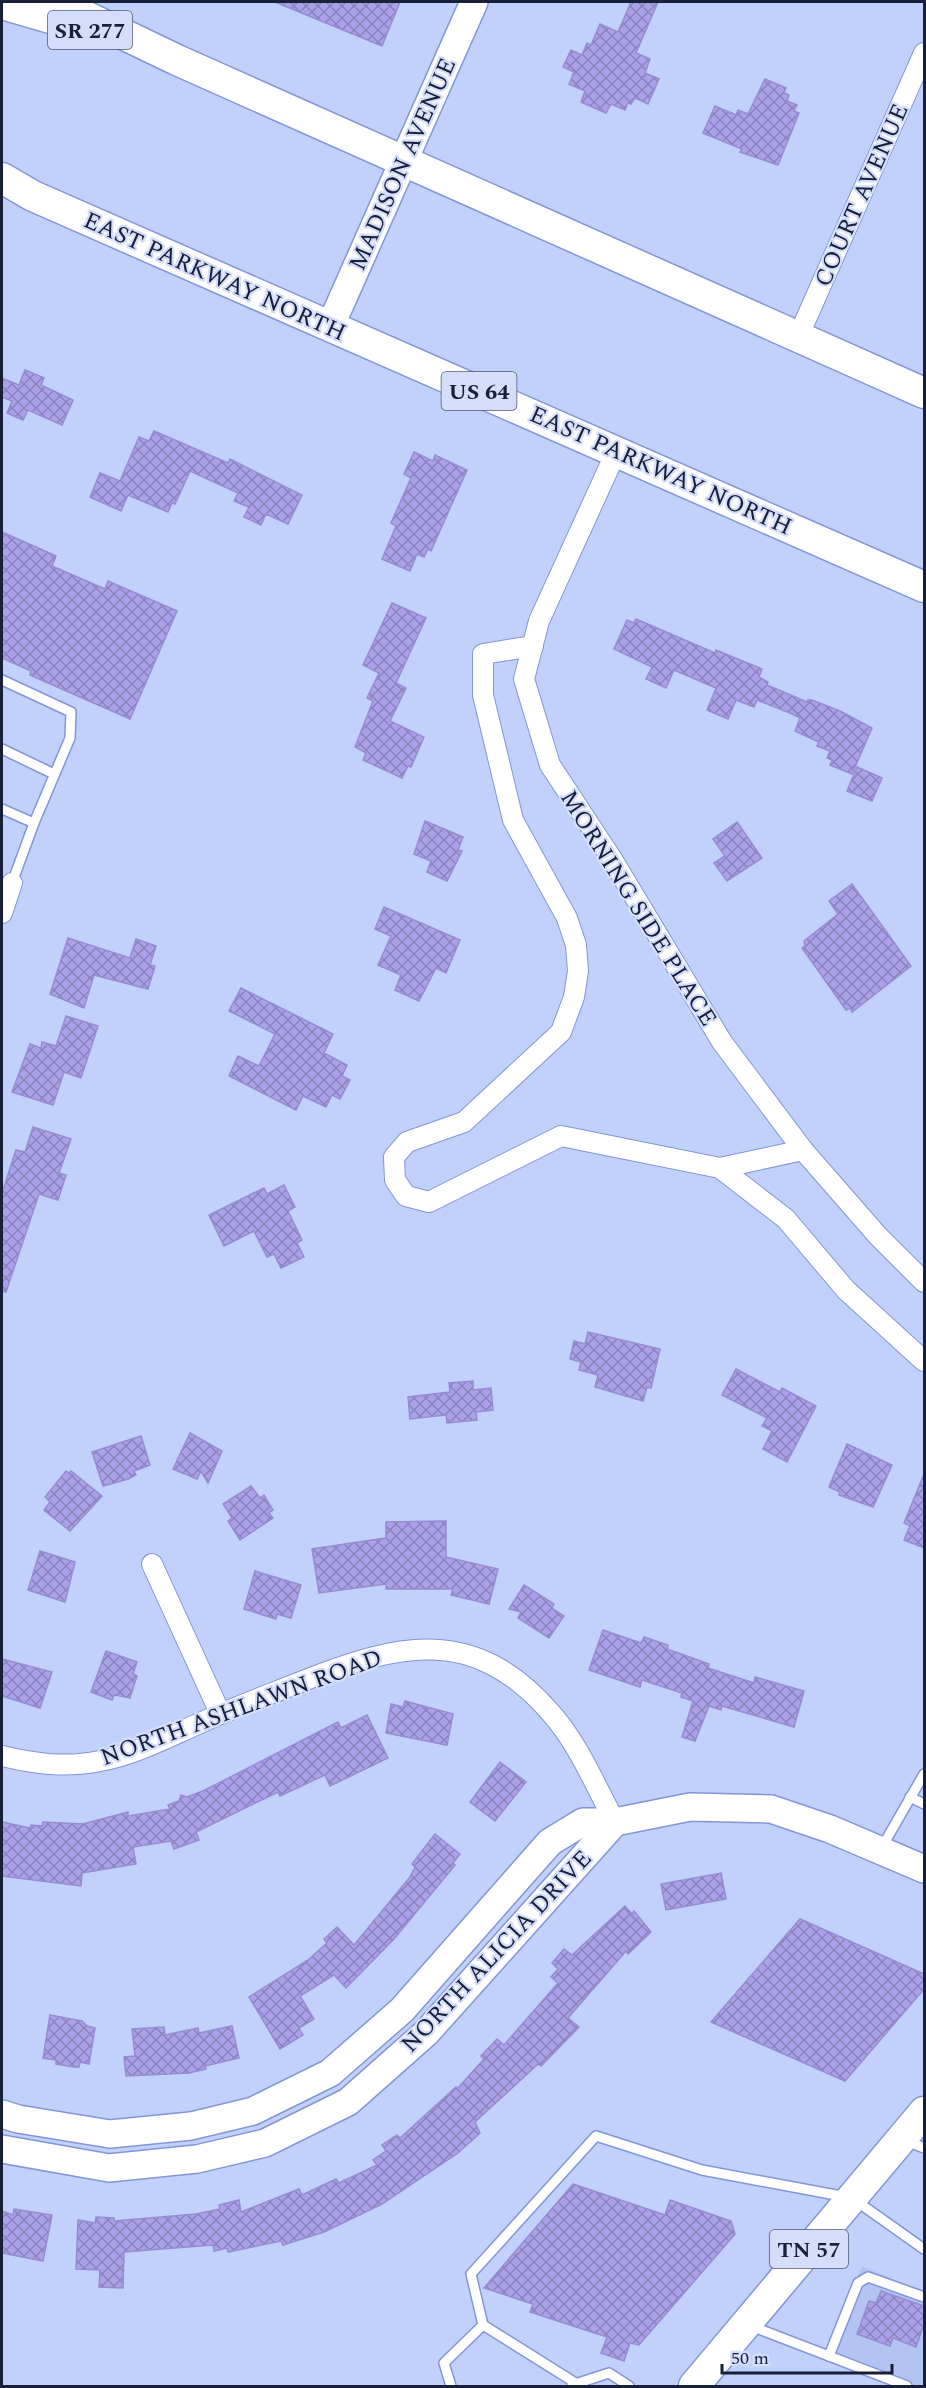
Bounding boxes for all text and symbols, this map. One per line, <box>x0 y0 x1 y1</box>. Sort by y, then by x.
road number: SR 277 <box>48 11 132 49</box>
street label: MADISON AVENUE <box>340 52 466 277</box>
street label: COURT AVENUE <box>805 98 918 293</box>
street label: EAST PARKWAY NORTH <box>77 203 352 351</box>
road number: US 64 <box>442 372 516 410</box>
street label: EAST PARKWAY NORTH <box>523 397 798 545</box>
street label: MORNING SIDE PLACE <box>551 783 726 1034</box>
street label: NORTH ASHLAWN ROAD <box>95 1640 387 1776</box>
street label: NORTH ALICIA DRIVE <box>393 1842 601 2061</box>
road number: TN 57 <box>770 2230 848 2268</box>
scale bar <box>722 2337 892 2375</box>
text: 50 m <box>731 2345 769 2372</box>

